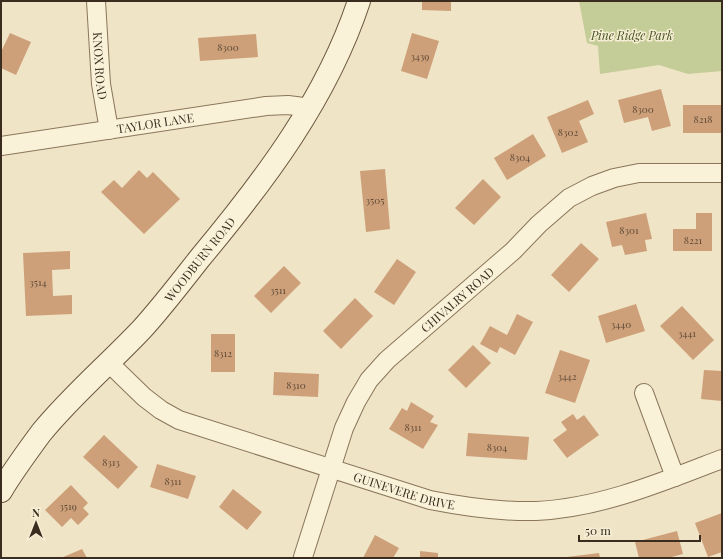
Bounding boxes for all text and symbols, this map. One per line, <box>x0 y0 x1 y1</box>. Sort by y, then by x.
park label: Pine Ridge Park <box>590 27 673 43</box>
street label: KNOX ROAD <box>90 32 112 101</box>
house number: 8300 <box>217 40 239 54</box>
house number: 3439 <box>411 49 429 63</box>
house number: 8300 <box>632 102 654 116</box>
street label: TAYLOR LANE <box>116 109 195 136</box>
house number: 8218 <box>694 112 712 126</box>
house number: 8302 <box>558 125 578 139</box>
house number: 8304 <box>510 150 530 164</box>
house number: 3505 <box>366 193 384 207</box>
street label: WOODBURN ROAD <box>160 213 239 306</box>
house number: 8301 <box>619 223 639 237</box>
house number: 8221 <box>684 233 703 247</box>
street label: CHIVALRY ROAD <box>417 263 497 336</box>
house number: 3514 <box>29 275 47 289</box>
house number: 3511 <box>270 283 286 297</box>
house number: 3440 <box>611 317 631 331</box>
house number: 3441 <box>678 326 696 340</box>
house number: 8312 <box>214 346 232 360</box>
house number: 3442 <box>557 369 577 383</box>
house number: 8310 <box>286 378 306 392</box>
house number: 8311 <box>405 420 422 434</box>
house number: 8304 <box>487 440 507 454</box>
house number: 8313 <box>102 455 120 469</box>
street label: GUINEVERE DRIVE <box>352 468 456 512</box>
house number: 8311 <box>165 474 182 488</box>
house number: 3519 <box>59 499 77 513</box>
north arrow <box>16 503 56 543</box>
text: N <box>32 505 40 520</box>
scale bar <box>579 517 700 543</box>
text: 50 m <box>585 522 611 538</box>

